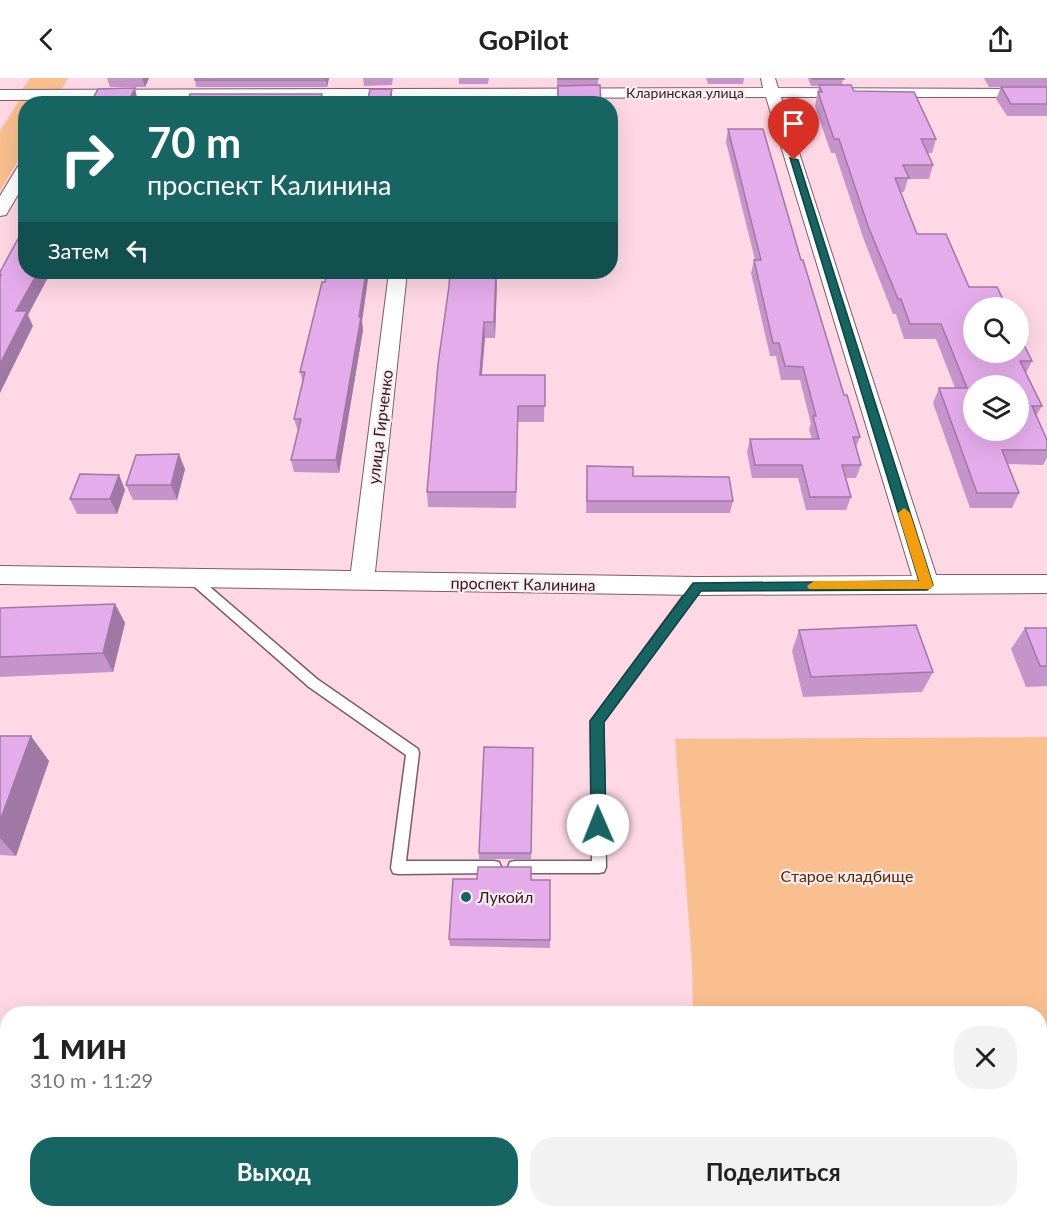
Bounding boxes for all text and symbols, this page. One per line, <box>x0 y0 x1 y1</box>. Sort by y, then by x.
icon: back <box>30 23 63 56</box>
text: GoPilot <box>478 23 569 56</box>
icon: share <box>984 23 1017 56</box>
street label: Кларинская улица <box>626 84 744 101</box>
pin <box>768 98 819 160</box>
icon: arrive <box>777 107 810 140</box>
text: 70 m <box>147 117 241 167</box>
icon: right <box>48 120 126 198</box>
text: проспект Калинина <box>147 168 392 201</box>
icon: left <box>121 234 154 267</box>
text: Затем <box>48 237 109 264</box>
map controls <box>963 297 1029 441</box>
button: search <box>963 297 1029 363</box>
street label: улица Гирченко <box>363 368 396 485</box>
button: layers <box>963 375 1029 441</box>
street label: проспект Калинина <box>450 573 596 594</box>
position arrow <box>566 793 630 857</box>
park label: Старое кладбище <box>781 866 913 885</box>
place label: Лукойл <box>477 887 533 906</box>
marker: Лукойл <box>459 890 473 904</box>
text: 1 мин <box>30 1023 127 1067</box>
button: close <box>954 1026 1017 1089</box>
text: 310 m · 11:29 <box>30 1068 153 1092</box>
button: Выход <box>30 1137 518 1206</box>
button: Поделиться <box>530 1137 1017 1206</box>

